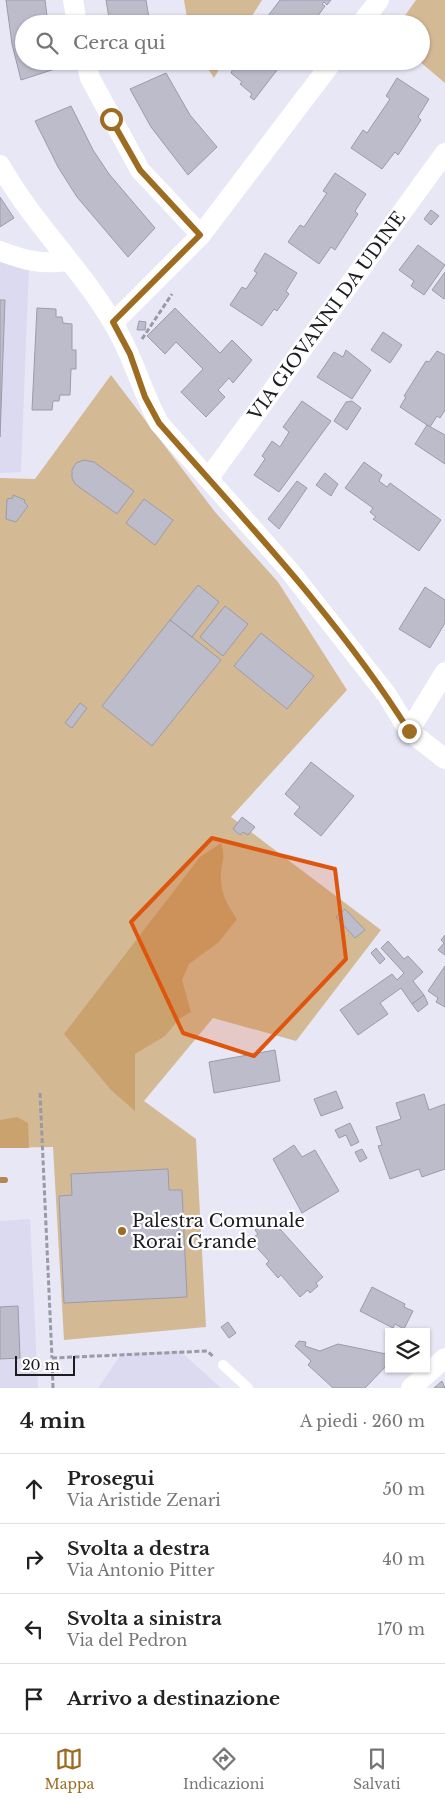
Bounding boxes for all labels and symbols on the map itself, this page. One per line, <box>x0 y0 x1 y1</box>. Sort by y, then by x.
route start <box>100 108 123 131</box>
street label: VIA GIOVANNI DA UDINE <box>243 207 410 425</box>
route end <box>398 720 421 743</box>
place label: Palestra Comunale Rorai Grande <box>132 1210 305 1253</box>
marker: Palestra Comunale Rorai Grande <box>116 1225 128 1237</box>
scale bar <box>15 1353 75 1376</box>

